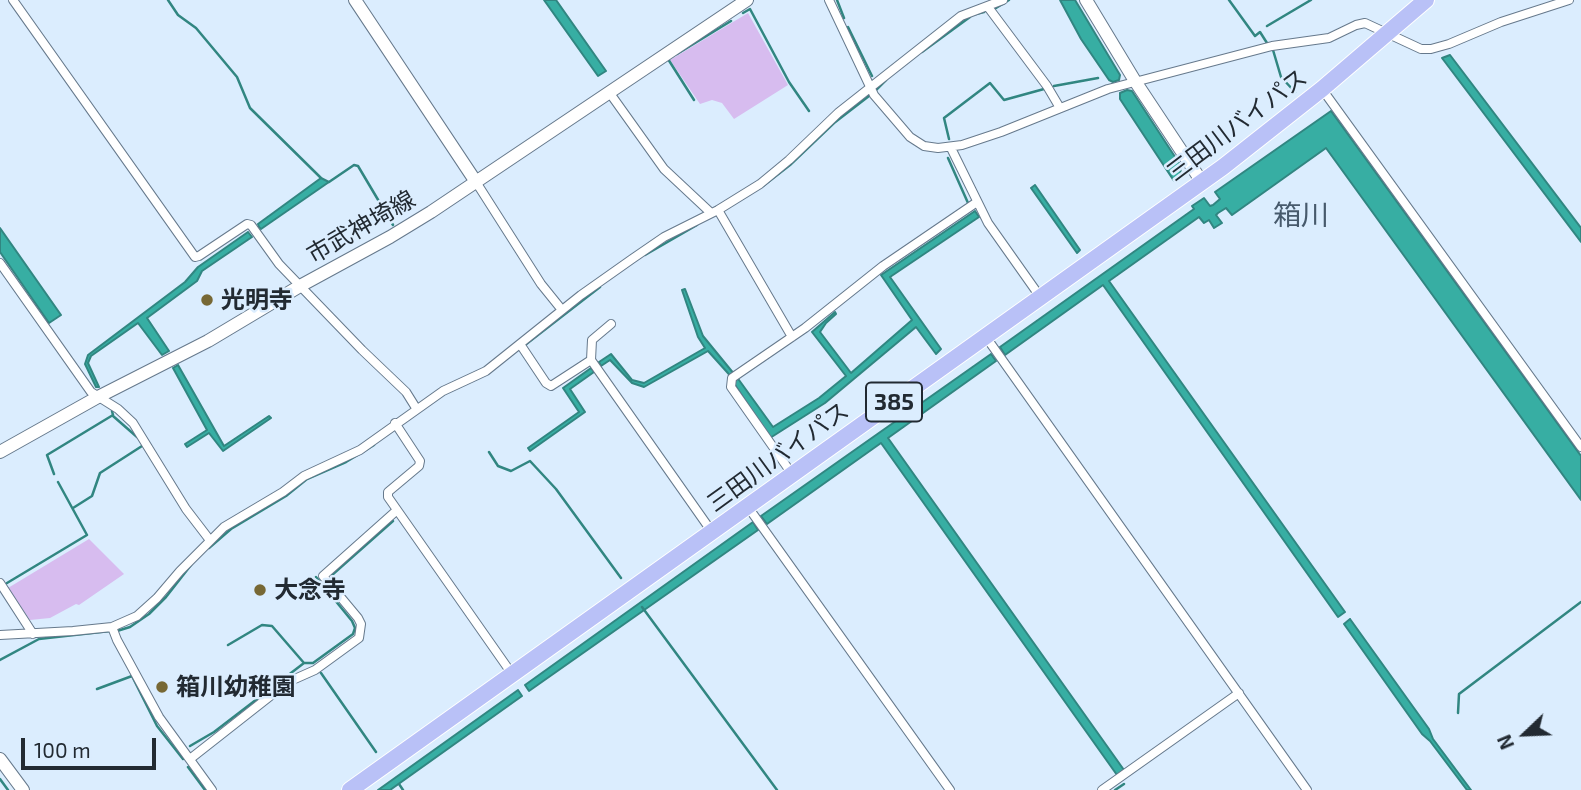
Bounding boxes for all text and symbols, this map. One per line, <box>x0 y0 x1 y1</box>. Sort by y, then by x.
street label: 三田川バイパス <box>1161 63 1313 187</box>
street label: 市武神埼線 <box>302 185 420 269</box>
district label: 箱川 <box>1273 199 1329 233</box>
place label: 光明寺 <box>221 286 293 314</box>
marker: 光明寺 <box>199 292 215 308</box>
road number: 385 <box>866 382 922 422</box>
street label: 三田川バイパス <box>702 396 854 518</box>
place label: 大念寺 <box>274 576 346 604</box>
marker: 大念寺 <box>252 582 268 598</box>
place label: 箱川幼稚園 <box>176 673 296 701</box>
marker: 箱川幼稚園 <box>154 679 170 695</box>
north arrow <box>1490 699 1560 769</box>
scale bar <box>24 724 159 768</box>
text: N <box>1492 732 1518 753</box>
text: 100 m <box>34 737 91 762</box>

